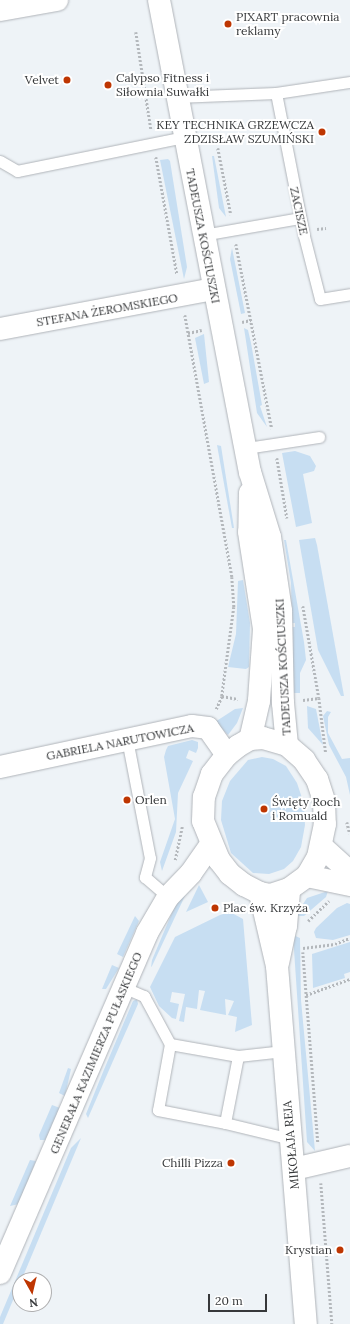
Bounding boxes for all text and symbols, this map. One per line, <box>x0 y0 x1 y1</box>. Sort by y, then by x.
place label: PIXART pracownia reklamy <box>236 10 340 38</box>
marker: PIXART pracownia reklamy <box>223 19 233 29</box>
place label: Calypso Fitness i Siłownia Suwałki <box>116 71 209 99</box>
place label: Velvet <box>25 73 59 87</box>
marker: Velvet <box>62 75 72 85</box>
marker: Calypso Fitness i Siłownia Suwałki <box>103 80 113 90</box>
place label: KEY TECHNIKA GRZEWCZA ZDZISŁAW SZUMIŃSKI <box>156 118 314 146</box>
marker: KEY TECHNIKA GRZEWCZA ZDZISŁAW SZUMIŃSKI <box>317 127 327 137</box>
street label: TADEUSZA KOŚCIUSZKI <box>183 167 223 305</box>
street label: ZACISZE <box>287 186 311 236</box>
street label: STEFANA ŻEROMSKIEGO <box>35 290 179 330</box>
street label: TADEUSZA KOŚCIUSZKI <box>272 598 294 736</box>
street label: GABRIELA NARUTOWICZA <box>45 721 195 763</box>
place label: Orlen <box>135 793 167 807</box>
marker: Orlen <box>122 795 132 805</box>
place label: Święty Roch i Romuald <box>272 795 340 823</box>
marker: Święty Roch i Romuald <box>259 804 269 814</box>
place label: Plac św. Krzyża <box>223 901 308 915</box>
marker: Plac św. Krzyża <box>210 903 220 913</box>
street label: GENERAŁA KAZIMIERZA PUŁASKIEGO <box>47 950 145 1156</box>
street label: MIKOŁAJA REJA <box>280 1100 302 1190</box>
place label: Chilli Pizza <box>162 1156 223 1170</box>
marker: Chilli Pizza <box>226 1158 236 1168</box>
place label: Krystian <box>285 1243 332 1257</box>
marker: Krystian <box>335 1245 345 1255</box>
north arrow <box>12 1272 52 1312</box>
scale bar <box>210 1286 269 1312</box>
text: 20 m <box>215 1293 243 1308</box>
text: N <box>28 1295 39 1310</box>

